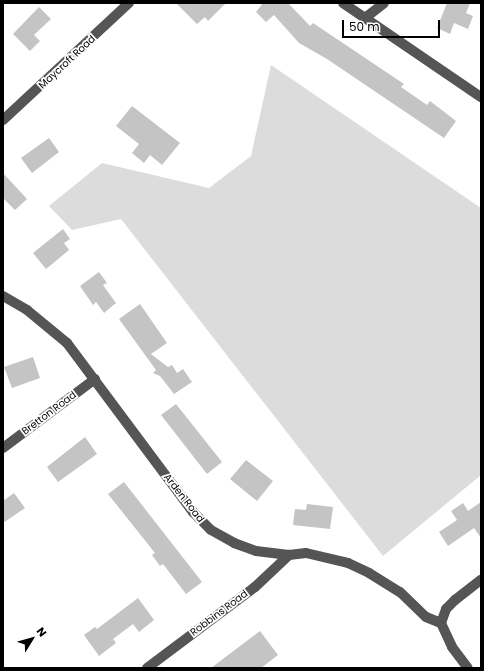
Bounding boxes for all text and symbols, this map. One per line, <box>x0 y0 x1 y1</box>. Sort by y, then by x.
scale bar <box>344 12 442 38</box>
text: 50 m <box>349 18 380 35</box>
street label: Maycroft Road <box>36 33 98 91</box>
street label: Bretton Road <box>20 389 78 437</box>
street label: Arden Road <box>161 471 207 525</box>
street label: Robbins Road <box>188 588 250 638</box>
north arrow <box>12 619 52 659</box>
text: N <box>33 624 50 640</box>

